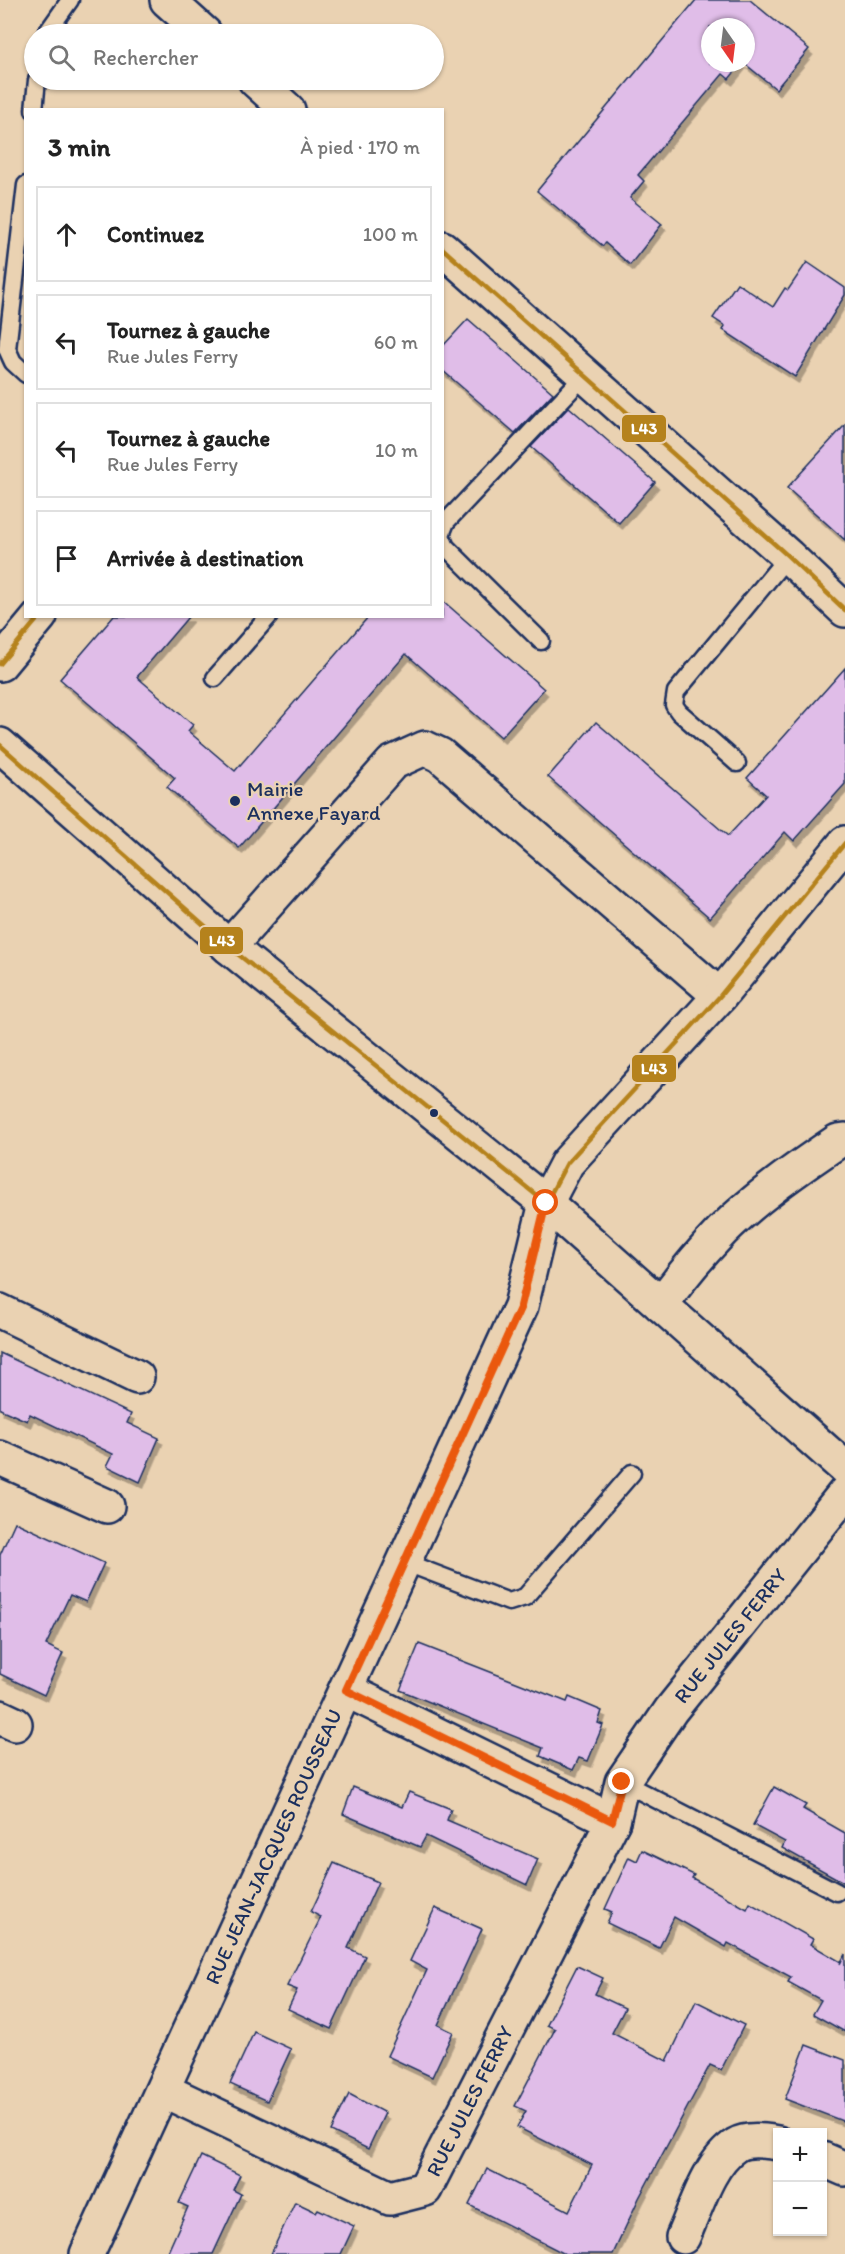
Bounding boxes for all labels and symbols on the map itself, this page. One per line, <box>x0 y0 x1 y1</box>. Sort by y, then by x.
north arrow <box>701 18 755 72</box>
line badge: L43 <box>621 414 667 443</box>
text: L43 <box>631 419 657 438</box>
place label: Mairie Annexe Fayard <box>247 776 381 825</box>
marker: Mairie Annexe Fayard <box>228 794 242 808</box>
line badge: L43 <box>199 926 244 955</box>
text: L43 <box>209 931 235 950</box>
line badge: L43 <box>631 1054 677 1083</box>
text: L43 <box>641 1059 667 1078</box>
unlabelled marker <box>428 1107 440 1119</box>
route start <box>532 1189 558 1215</box>
street label: RUE JULES FERRY <box>668 1563 792 1708</box>
street label: RUE JEAN-JACQUES ROUSSEAU <box>199 1705 347 1988</box>
route end <box>608 1768 634 1794</box>
street label: RUE JULES FERRY <box>421 2022 518 2181</box>

